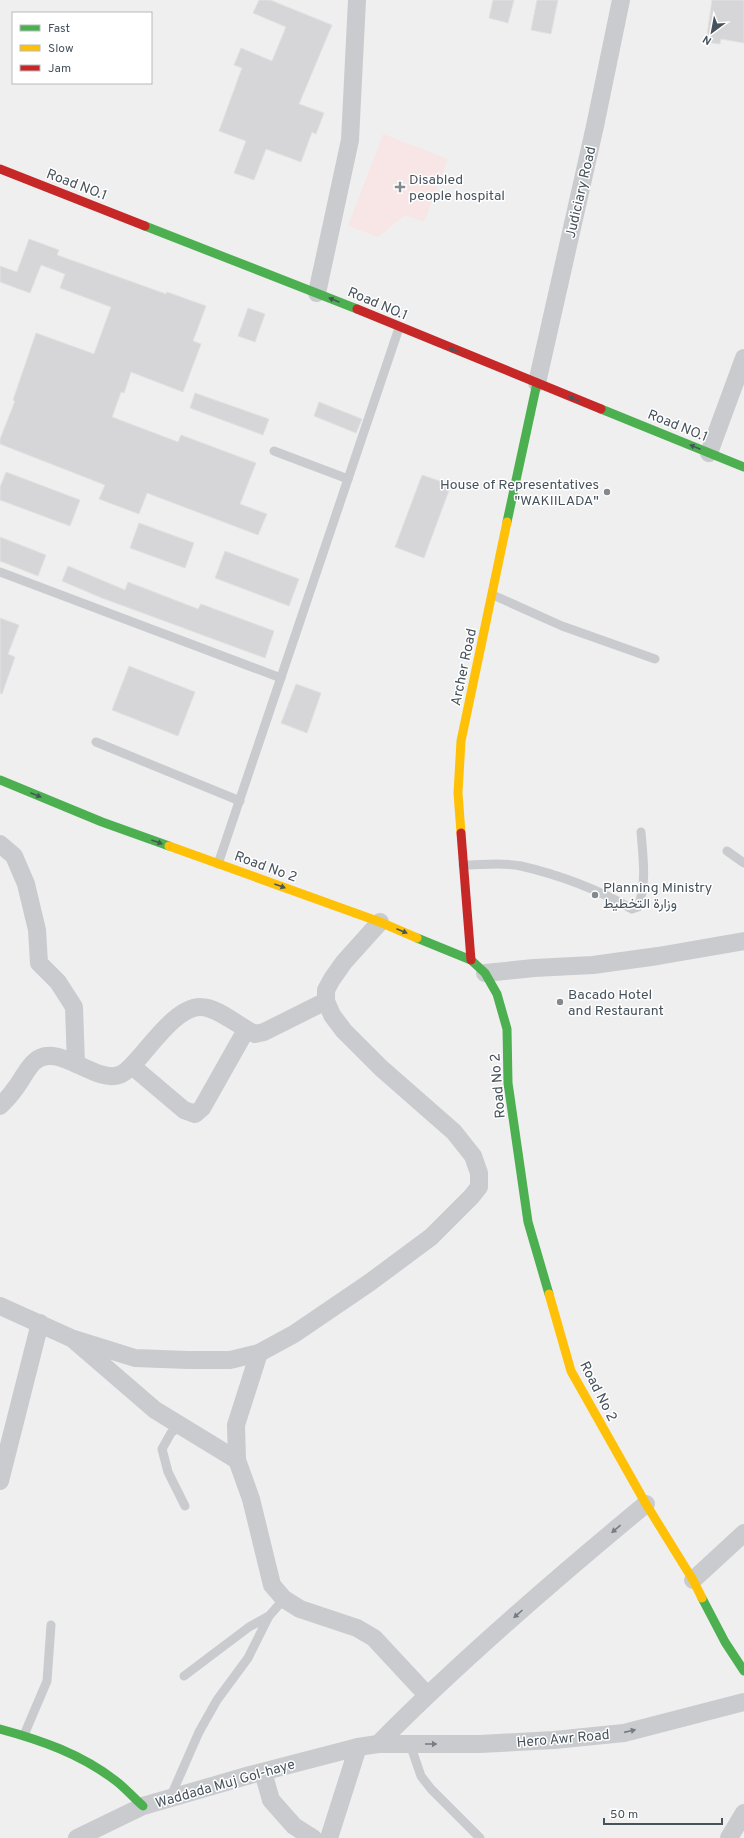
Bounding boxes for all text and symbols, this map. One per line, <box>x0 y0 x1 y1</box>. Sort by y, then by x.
legend <box>12 12 152 84</box>
north arrow <box>692 12 732 52</box>
text: Fast <box>48 21 70 37</box>
text: N <box>700 32 714 48</box>
text: Slow <box>48 41 74 57</box>
text: Jam <box>48 61 71 77</box>
street label: Judiciary Road <box>563 145 600 240</box>
street label: Road NO.1 <box>44 166 109 205</box>
place label: Disabled people hospital <box>409 172 505 205</box>
marker: Disabled people hospital <box>394 181 406 193</box>
street label: Road NO.1 <box>345 284 410 325</box>
one-way arrow <box>328 297 339 303</box>
one-way arrow <box>447 346 459 352</box>
one-way arrow <box>568 395 580 401</box>
street label: Road NO.1 <box>645 407 710 446</box>
one-way arrow <box>688 444 700 450</box>
place label: House of Representatives "WAKIILADA" <box>440 477 599 510</box>
marker: House of Representatives "WAKIILADA" <box>602 487 612 497</box>
street label: Archer Road <box>448 627 481 707</box>
one-way arrow <box>31 793 43 799</box>
one-way arrow <box>152 839 164 845</box>
street label: Road No 2 <box>232 848 299 887</box>
place label: Planning Ministry وزارة التخطيط <box>603 880 712 913</box>
one-way arrow <box>274 883 286 889</box>
marker: Planning Ministry وزارة التخطيط <box>590 890 600 900</box>
one-way arrow <box>396 928 407 934</box>
place label: Bacado Hotel and Restaurant <box>568 987 664 1020</box>
marker: Bacado Hotel and Restaurant <box>555 997 565 1007</box>
street label: Road No 2 <box>487 1053 510 1119</box>
street label: Road No 2 <box>575 1359 620 1425</box>
one-way arrow <box>611 1524 621 1533</box>
one-way arrow <box>513 1610 523 1619</box>
street label: Hero Awr Road <box>516 1727 610 1752</box>
one-way arrow <box>625 1728 637 1734</box>
one-way arrow <box>425 1741 438 1747</box>
street label: Waddada Muj Gol-haye <box>154 1756 297 1812</box>
scale bar <box>604 1800 722 1826</box>
text: 50 m <box>610 1807 638 1823</box>

